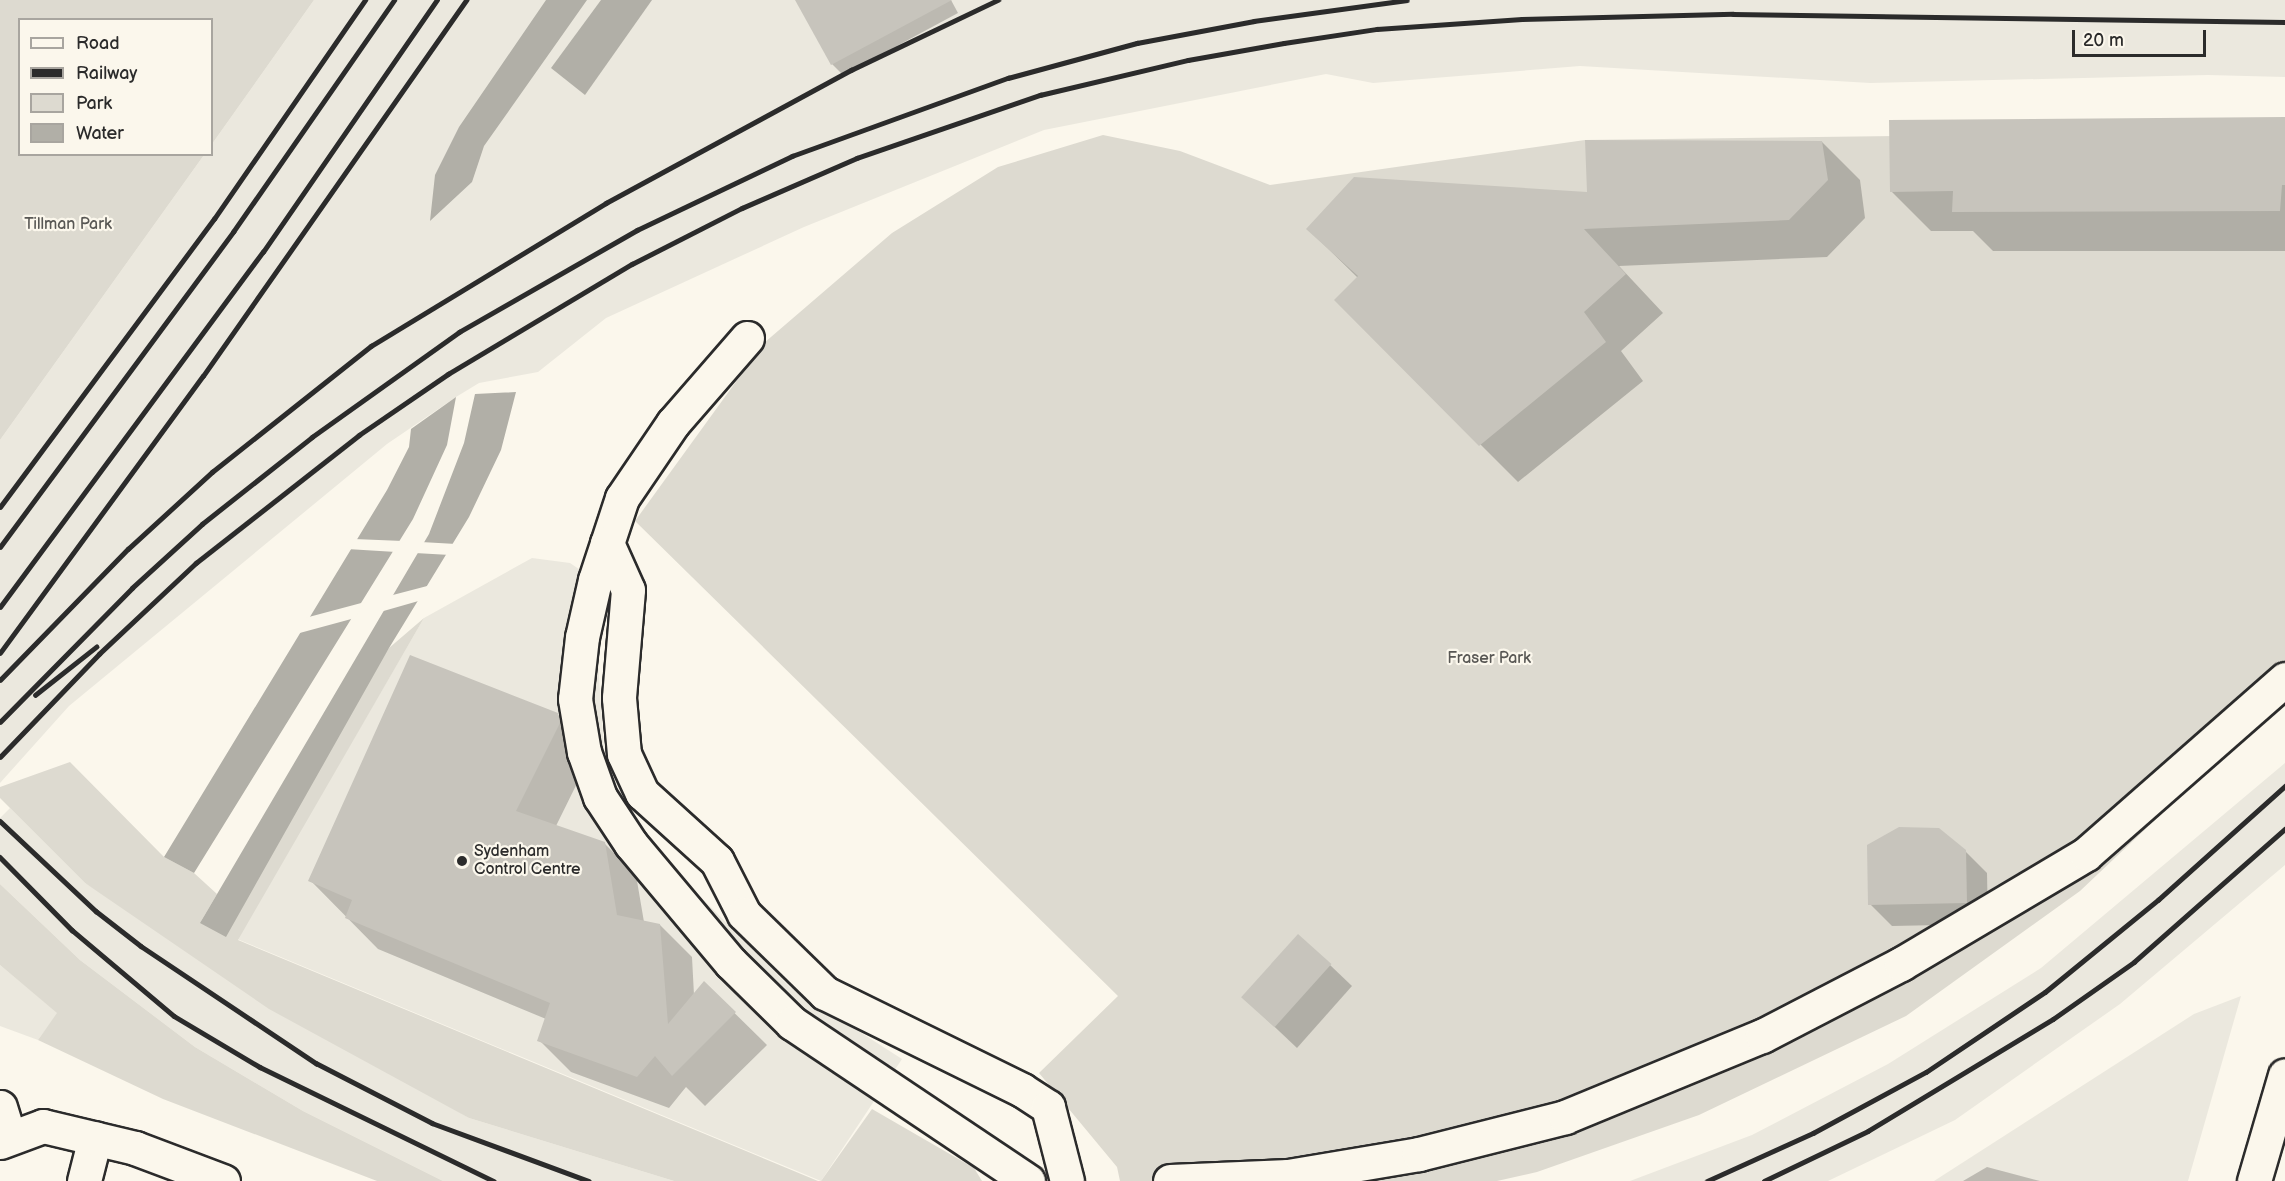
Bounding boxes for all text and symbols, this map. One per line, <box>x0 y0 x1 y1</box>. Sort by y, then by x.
legend <box>18 18 213 156</box>
scale bar <box>2075 18 2208 56</box>
text: 20 m <box>2083 30 2124 51</box>
text: Road <box>76 33 120 54</box>
text: Railway <box>76 63 138 84</box>
text: Park <box>76 93 112 114</box>
text: Water <box>76 123 124 144</box>
park label: Tillman Park <box>24 215 112 235</box>
park label: Fraser Park <box>1447 649 1531 669</box>
place label: Sydenham Control Centre <box>474 842 581 880</box>
marker: Sydenham Control Centre <box>455 854 469 868</box>

